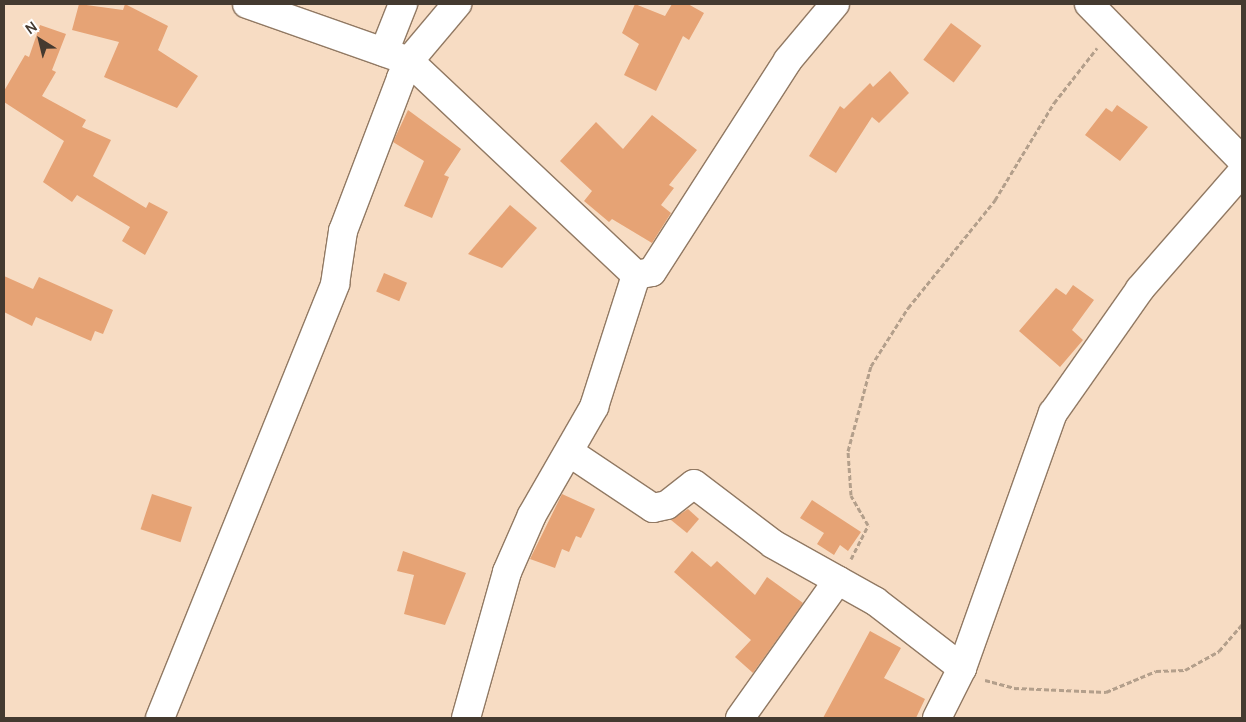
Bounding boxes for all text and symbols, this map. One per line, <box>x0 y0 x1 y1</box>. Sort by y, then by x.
north arrow <box>15 15 65 65</box>
text: N <box>21 17 41 38</box>

